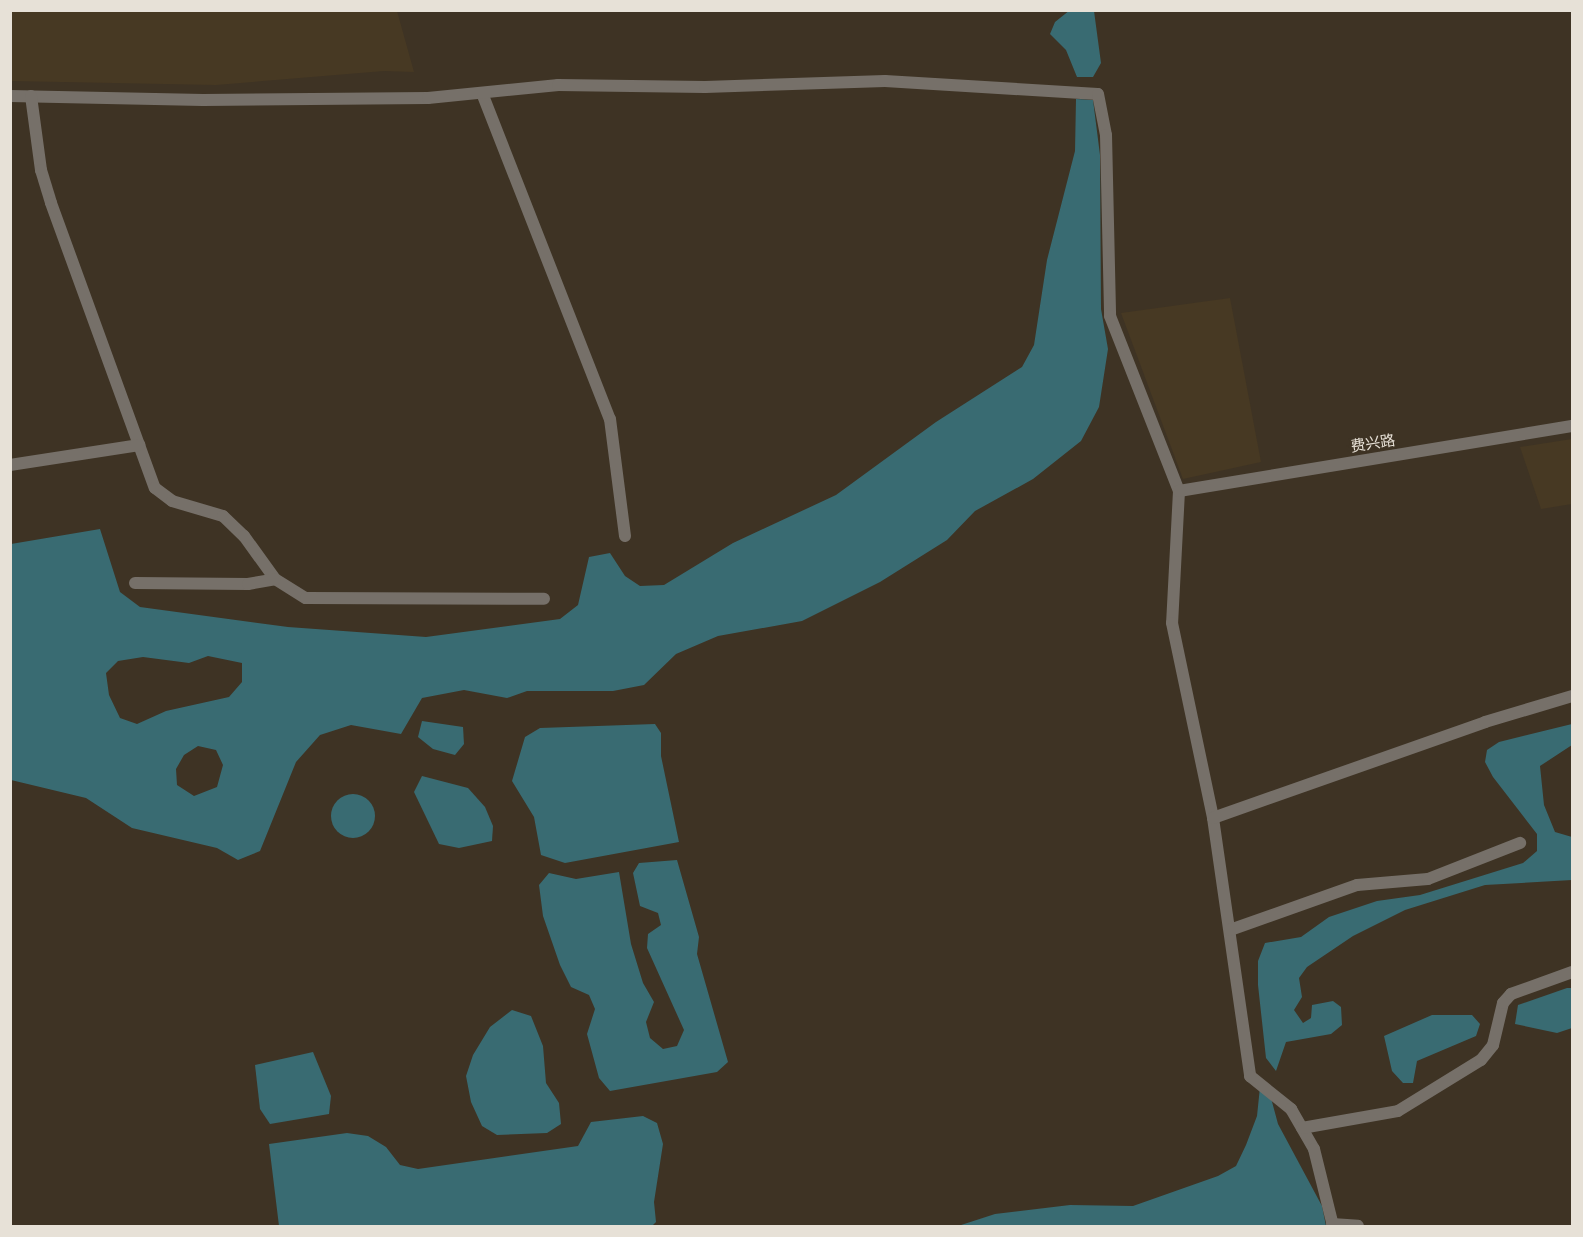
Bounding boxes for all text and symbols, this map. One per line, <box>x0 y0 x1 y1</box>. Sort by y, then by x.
street label: 费兴路 <box>1349 432 1397 456</box>

